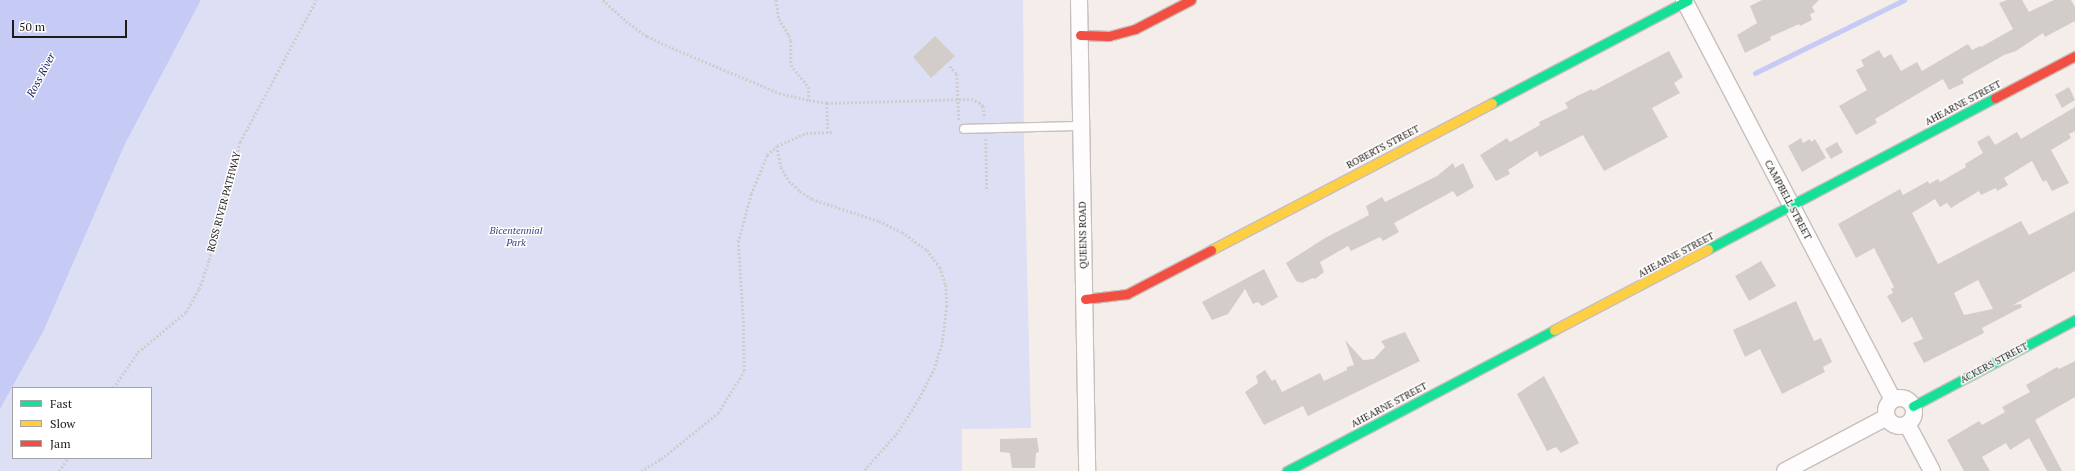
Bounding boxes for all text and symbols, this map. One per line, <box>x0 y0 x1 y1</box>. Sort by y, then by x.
scale bar <box>14 12 129 38</box>
text: 50 m <box>19 19 45 34</box>
water label: Ross River <box>24 51 58 99</box>
street label: AHEARNE STREET <box>1923 78 2003 128</box>
street label: ROBERTS STREET <box>1344 123 1422 171</box>
street label: ROSS RIVER PATHWAY <box>205 150 243 254</box>
street label: CAMPBELL STREET <box>1762 158 1814 242</box>
street label: QUEENS ROAD <box>1076 201 1090 269</box>
park label: Bicentennial Park <box>490 224 542 248</box>
street label: AHEARNE STREET <box>1636 230 1716 280</box>
street label: ACKERS STREET <box>1958 340 2030 386</box>
street label: AHEARNE STREET <box>1349 380 1429 430</box>
legend <box>12 387 152 459</box>
text: Fast <box>50 396 72 411</box>
text: Slow <box>50 416 75 431</box>
text: Jam <box>50 436 71 451</box>

